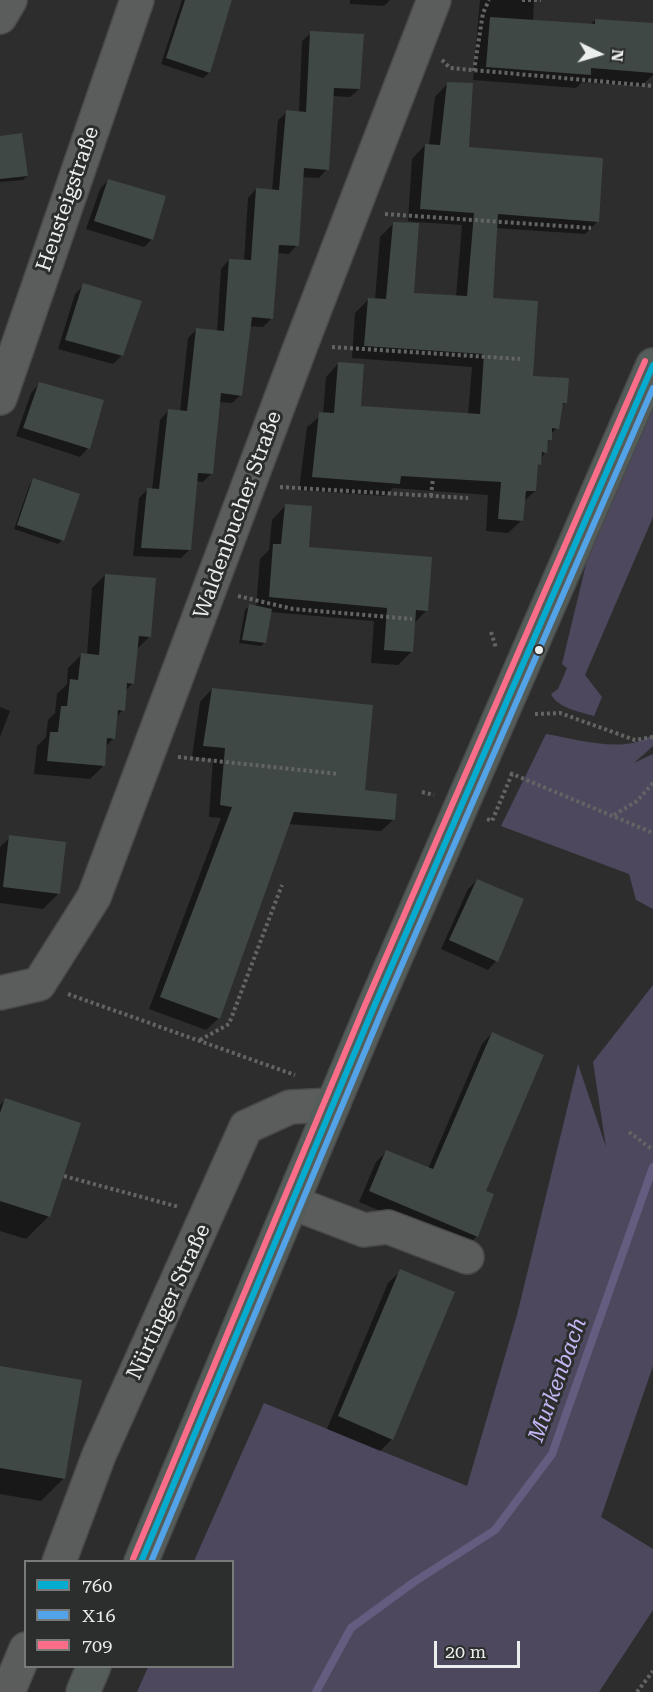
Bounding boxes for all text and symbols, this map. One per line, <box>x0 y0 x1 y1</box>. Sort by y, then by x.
north arrow <box>569 24 629 84</box>
text: N <box>607 49 627 63</box>
street label: Heusteigstraße <box>31 123 105 275</box>
street label: Waldenbucher Straße <box>189 408 287 622</box>
unlabelled marker <box>533 644 545 656</box>
street label: Nürtinger Straße <box>122 1220 216 1384</box>
water label: Murkenbach <box>523 1314 593 1446</box>
legend <box>24 1560 234 1668</box>
text: 760 <box>82 1575 112 1596</box>
text: X16 <box>82 1605 115 1626</box>
scale bar <box>437 1629 522 1667</box>
text: 709 <box>82 1635 112 1656</box>
text: 20 m <box>445 1641 486 1662</box>

